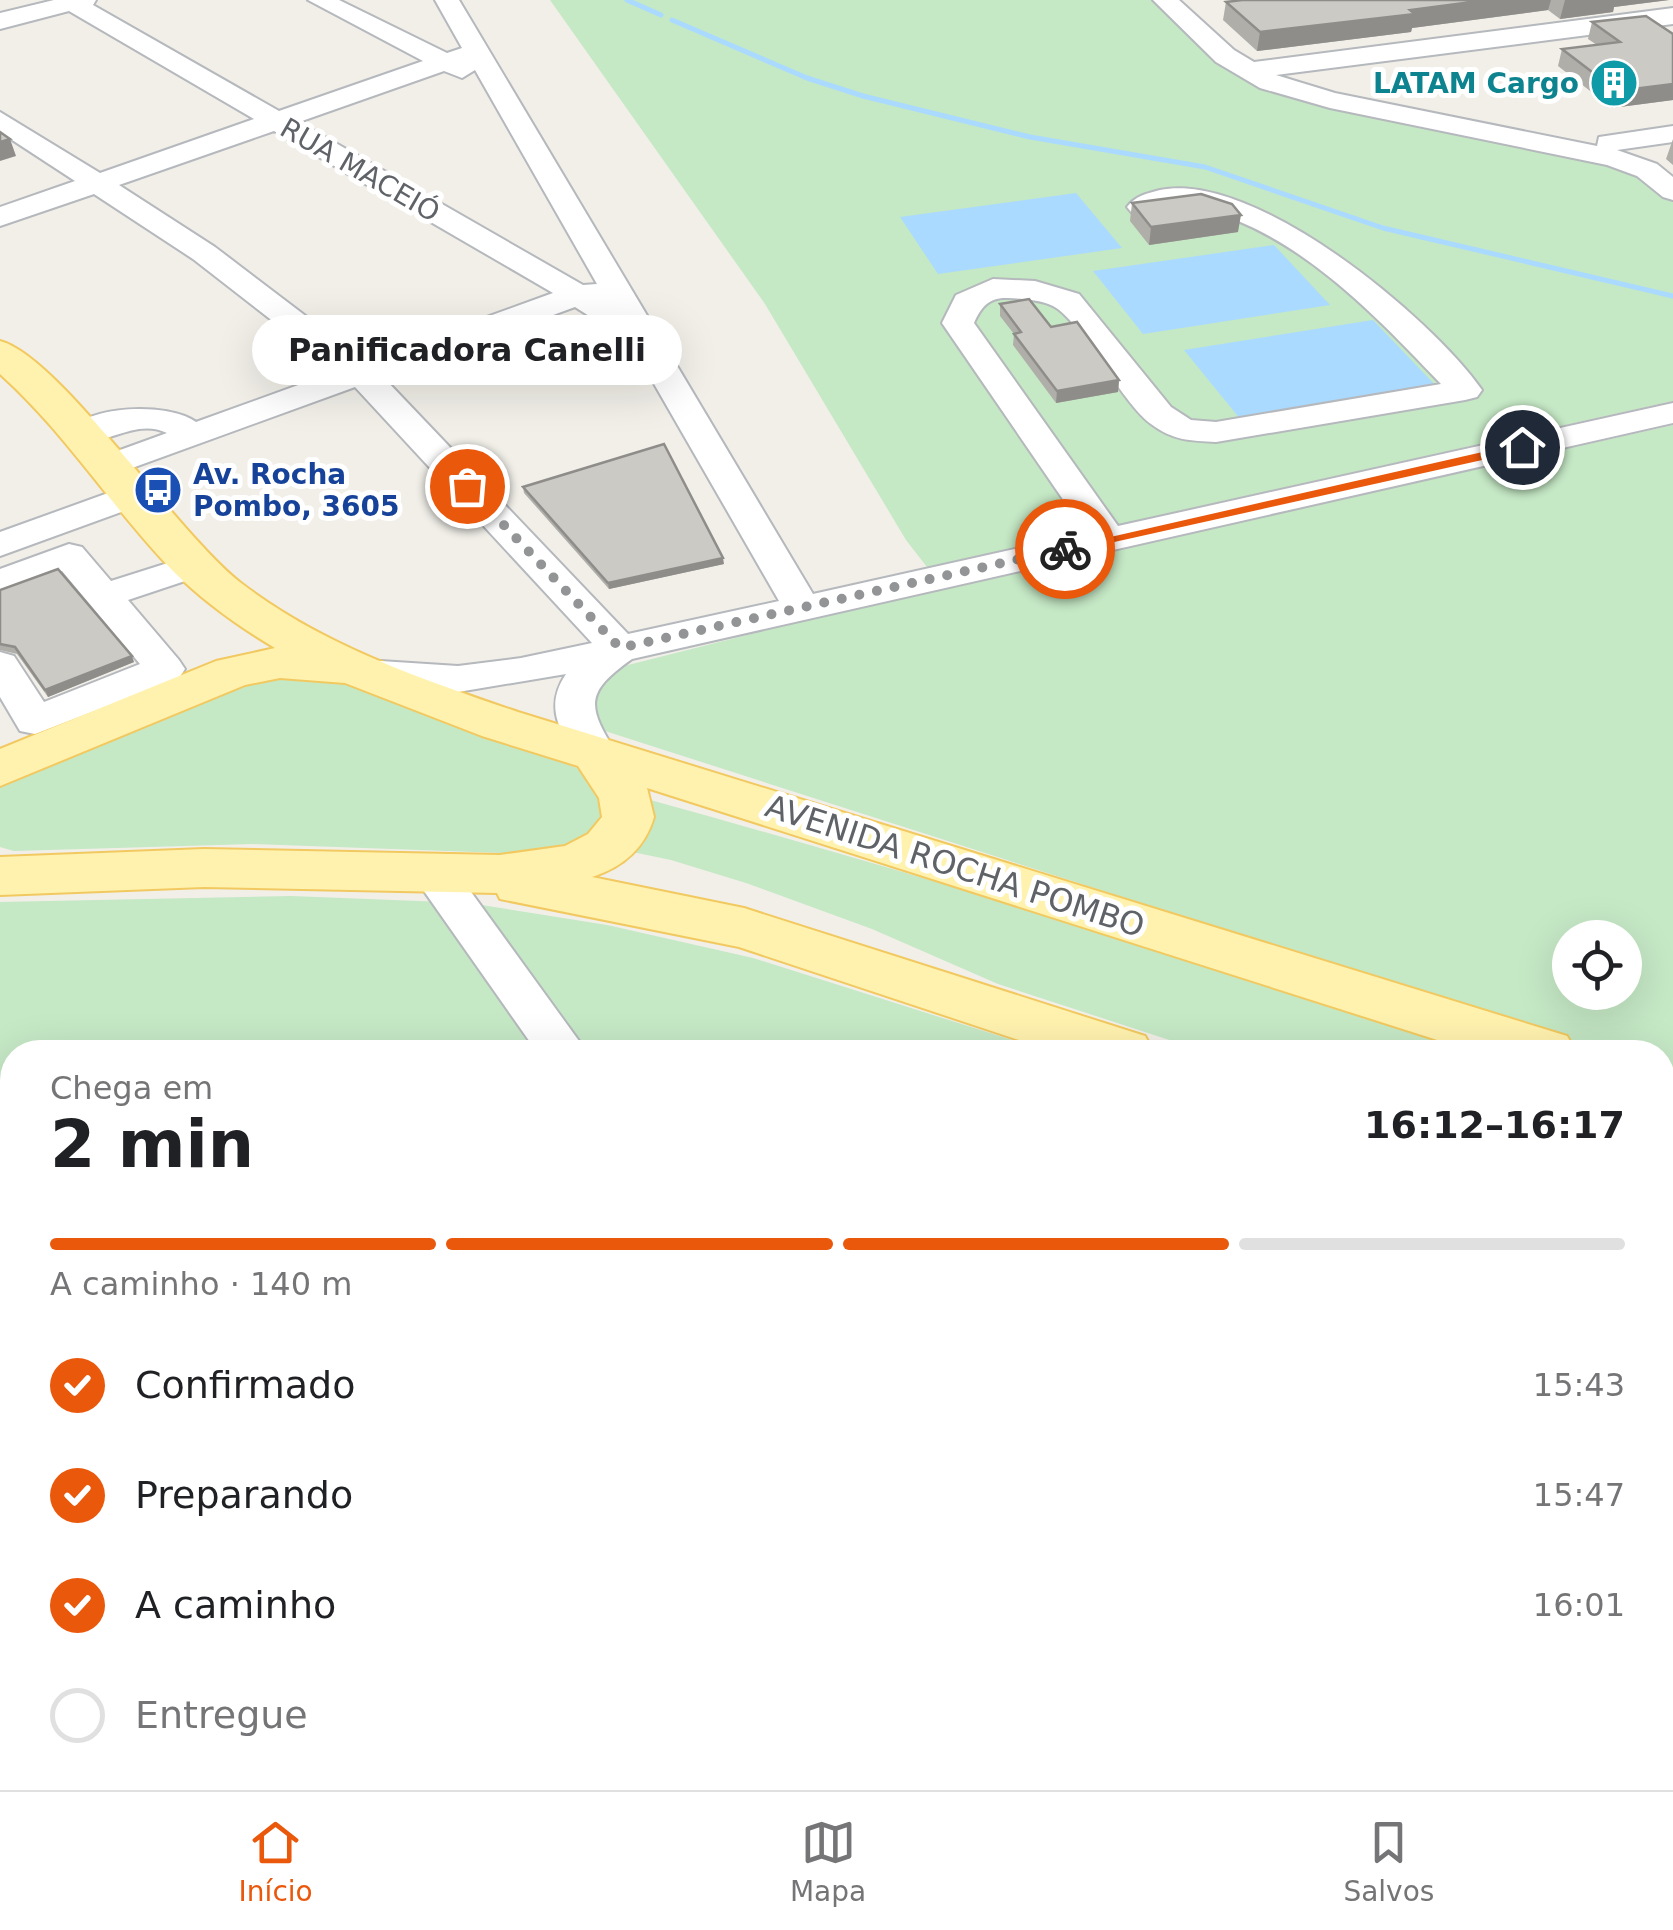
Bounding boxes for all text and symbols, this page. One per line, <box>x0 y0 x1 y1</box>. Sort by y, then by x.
building icon: LATAM Cargo <box>1588 57 1640 109</box>
place label: LATAM Cargo <box>1373 67 1579 100</box>
street label: RUA MACEIÓ <box>275 110 446 229</box>
callout: Panificadora Canelli <box>252 316 682 386</box>
text: Panificadora Canelli <box>288 331 646 369</box>
pin <box>1480 405 1565 490</box>
icon: home <box>1495 420 1550 475</box>
pin <box>425 444 510 529</box>
place label: Av. Rocha Pombo, 3605 <box>193 458 400 523</box>
icon: bag <box>440 459 495 514</box>
bus stop icon: Av. Rocha Pombo, 3605 <box>132 464 184 516</box>
courier <box>1015 499 1115 599</box>
icon: bike <box>1038 522 1093 577</box>
street label: AVENIDA ROCHA POMBO <box>761 787 1149 945</box>
map controls <box>1552 920 1642 1010</box>
button: locate <box>1552 920 1642 1010</box>
text: Chega em <box>50 1069 213 1107</box>
text: 16:12–16:17 <box>1364 1103 1625 1147</box>
text: 2 min <box>50 1107 254 1182</box>
text: A caminho · 140 m <box>50 1265 352 1303</box>
icon: check <box>50 1358 105 1413</box>
text: Confirmado <box>135 1363 355 1407</box>
text: 15:43 <box>1533 1366 1625 1404</box>
icon: check <box>50 1468 105 1523</box>
text: Preparando <box>135 1473 353 1517</box>
text: 15:47 <box>1533 1476 1625 1514</box>
icon: check <box>50 1578 105 1633</box>
text: A caminho <box>135 1583 336 1627</box>
text: 16:01 <box>1533 1586 1625 1624</box>
text: Entregue <box>135 1693 308 1737</box>
tab: Início <box>239 1815 313 1908</box>
tab: Mapa <box>790 1815 866 1908</box>
tab: Salvos <box>1343 1815 1434 1908</box>

